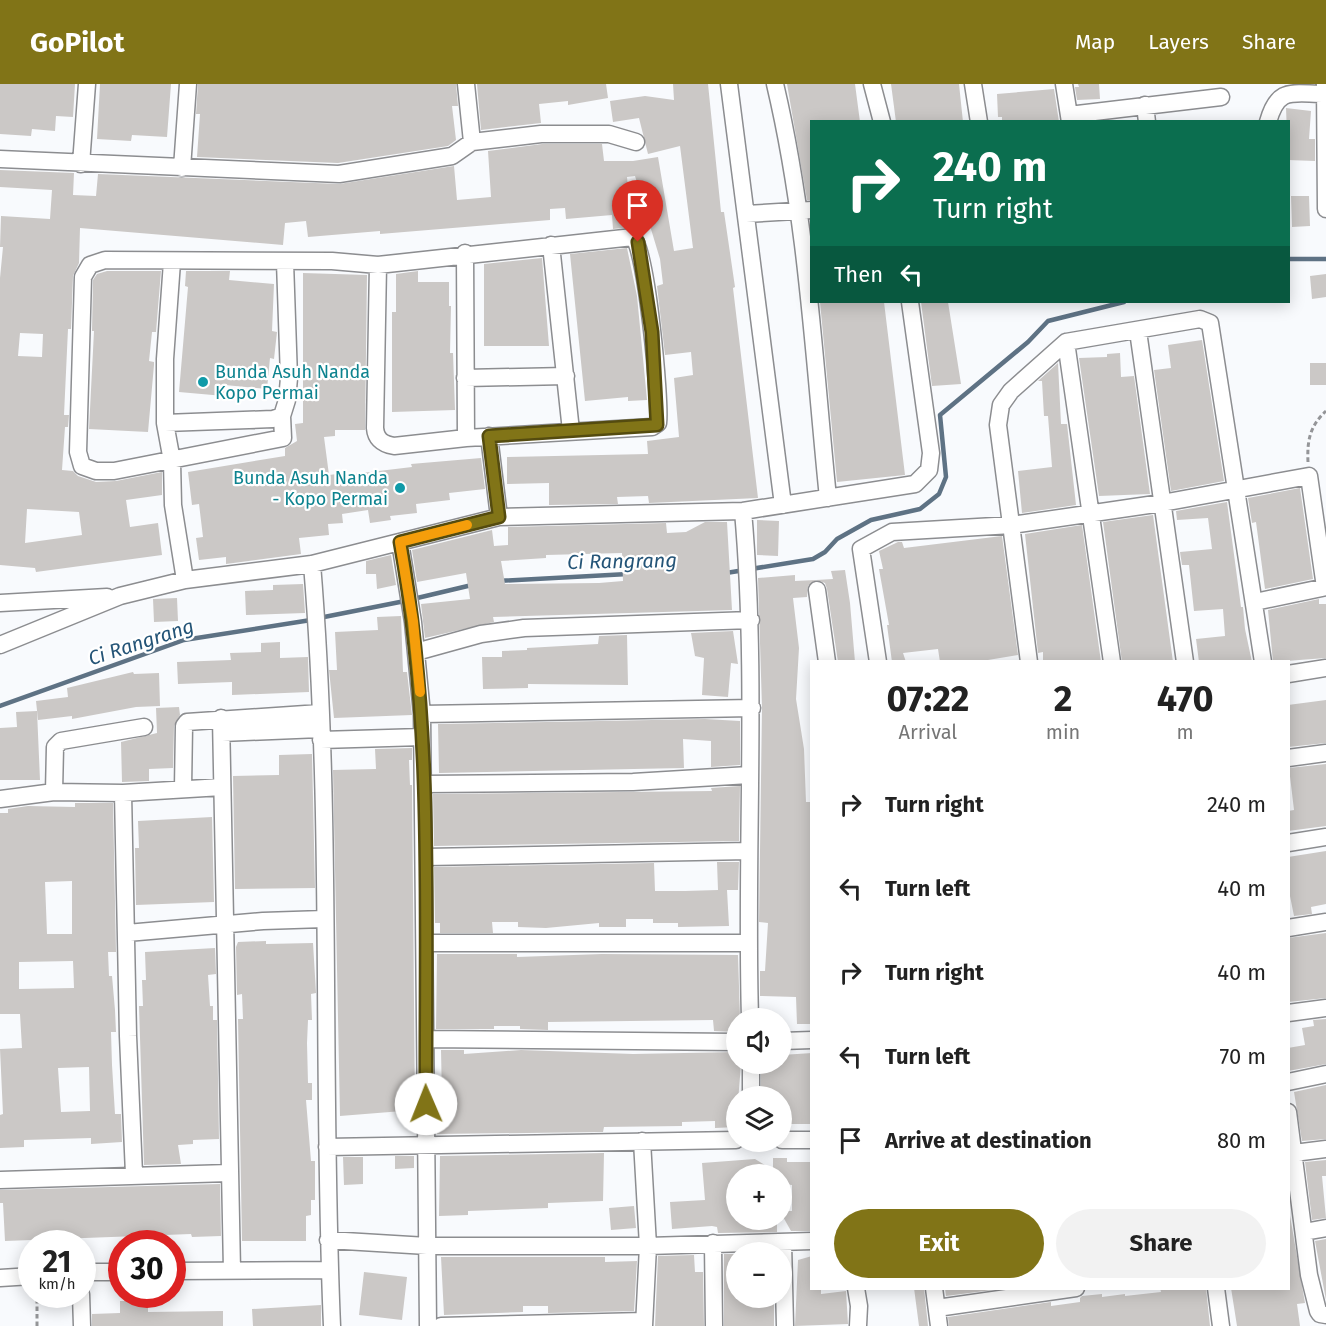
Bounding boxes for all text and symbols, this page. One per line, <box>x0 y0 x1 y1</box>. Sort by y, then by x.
text: GoPilot <box>30 26 124 59</box>
text: Map <box>1075 29 1115 55</box>
text: Layers <box>1148 29 1209 55</box>
text: Share <box>1242 29 1296 55</box>
text: 240 m <box>933 142 1047 192</box>
icon: right <box>834 144 912 222</box>
pin <box>612 180 663 242</box>
icon: arrive <box>621 189 654 222</box>
text: Turn right <box>933 193 1053 225</box>
icon: left <box>895 258 928 291</box>
text: Then <box>834 261 883 288</box>
place label: Bunda Asuh Nanda Kopo Permai <box>215 361 370 404</box>
marker: Bunda Asuh Nanda Kopo Permai <box>196 375 210 389</box>
place label: Bunda Asuh Nanda - Kopo Permai <box>233 467 388 510</box>
marker: Bunda Asuh Nanda - Kopo Permai <box>393 481 407 495</box>
water label: Ci Rangrang <box>567 548 677 574</box>
water label: Ci Rangrang <box>85 614 197 670</box>
text: 07:22 <box>886 677 969 721</box>
text: 2 <box>1054 677 1072 721</box>
text: 470 <box>1157 677 1214 721</box>
text: Arrival <box>899 720 957 744</box>
text: min <box>1046 720 1080 744</box>
text: m <box>1177 720 1194 744</box>
icon: right <box>834 788 867 821</box>
text: Turn right <box>885 791 984 818</box>
text: 240 m <box>1207 791 1266 818</box>
icon: left <box>834 872 867 905</box>
text: Turn left <box>885 875 970 902</box>
text: 40 m <box>1217 875 1266 902</box>
icon: right <box>834 956 867 989</box>
text: Turn right <box>885 959 984 986</box>
text: 40 m <box>1217 959 1266 986</box>
map controls <box>726 1008 792 1308</box>
button: sound <box>726 1008 792 1074</box>
icon: left <box>834 1040 867 1073</box>
text: Turn left <box>885 1043 970 1070</box>
text: 70 m <box>1220 1043 1266 1070</box>
position arrow <box>394 1072 458 1136</box>
button: layers <box>726 1086 792 1152</box>
icon: arrive <box>834 1124 867 1157</box>
text: Arrive at destination <box>885 1127 1092 1154</box>
text: 80 m <box>1217 1127 1266 1154</box>
button: + <box>726 1164 792 1230</box>
button: Exit <box>834 1209 1044 1278</box>
button: Share <box>1056 1209 1266 1278</box>
speed limit sign: 30 <box>108 1230 186 1308</box>
button: − <box>726 1242 792 1308</box>
text: 21 <box>43 1244 71 1280</box>
text: km/h <box>38 1275 76 1293</box>

